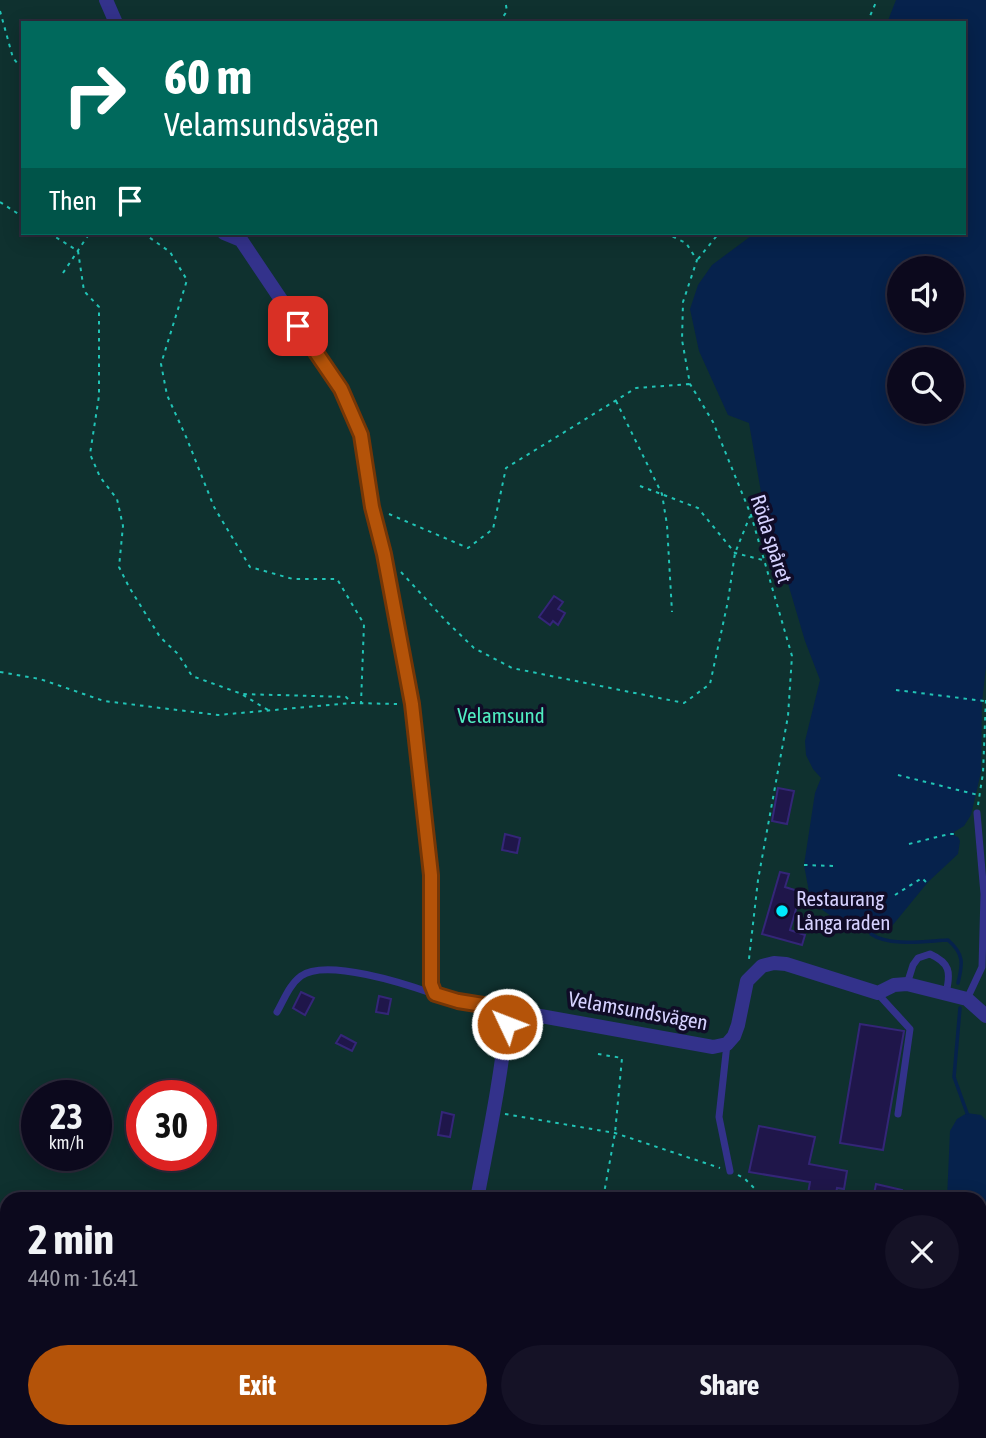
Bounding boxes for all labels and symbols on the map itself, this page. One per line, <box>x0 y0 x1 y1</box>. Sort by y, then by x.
pin <box>268 296 328 356</box>
street label: Röda spåret <box>746 491 798 586</box>
park label: Velamsund <box>457 703 545 727</box>
place label: Restaurang Långa raden <box>796 886 891 934</box>
marker: Restaurang Långa raden <box>774 903 790 919</box>
street label: Velamsundsvägen <box>567 986 710 1034</box>
position arrow <box>470 987 544 1061</box>
speed limit sign: 30 <box>126 1080 217 1171</box>

